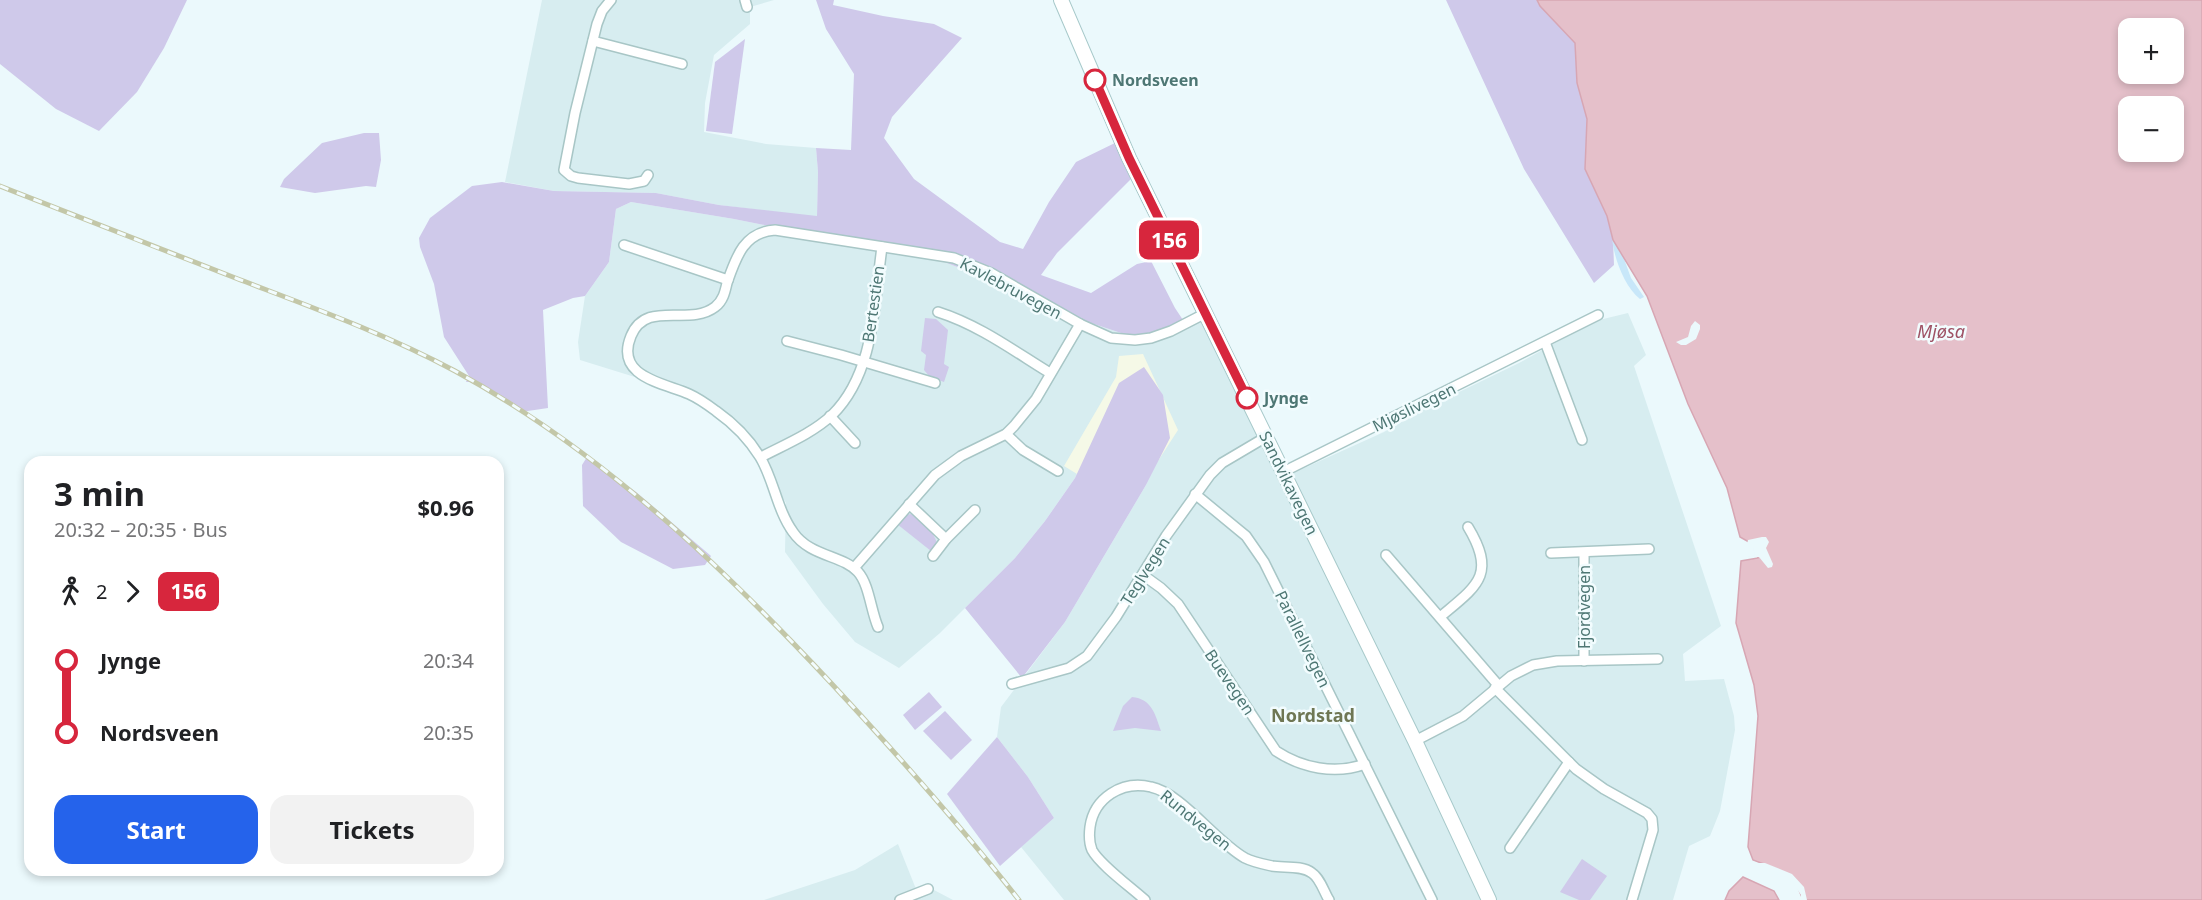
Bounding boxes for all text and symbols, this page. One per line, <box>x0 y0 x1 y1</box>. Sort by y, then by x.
map controls <box>2118 18 2184 162</box>
button: + <box>2118 18 2184 84</box>
marker: Nordsveen <box>1084 69 1106 91</box>
place label: Nordsveen <box>1112 69 1199 91</box>
button: − <box>2118 96 2184 162</box>
line badge: 156 <box>1134 220 1204 260</box>
text: 156 <box>1151 226 1187 254</box>
street label: Kavlebruvegen <box>956 252 1066 324</box>
street label: Bertestien <box>857 264 889 344</box>
water label: Mjøsa <box>1917 319 1965 343</box>
street label: Mjøslivegen <box>1369 377 1459 437</box>
marker: Jynge <box>1236 387 1258 409</box>
place label: Jynge <box>1262 387 1309 409</box>
street label: Sandvikavegen <box>1254 427 1324 539</box>
text: 3 min <box>54 471 145 516</box>
text: $0.96 <box>417 492 474 522</box>
text: 20:32 – 20:35 · Bus <box>54 516 227 543</box>
street label: Teglvegen <box>1115 533 1175 609</box>
street label: Fjordvegen <box>1573 565 1595 649</box>
icon: walk <box>54 575 87 608</box>
icon: forward <box>116 575 149 608</box>
text: 156 <box>170 577 207 605</box>
text: 2 <box>96 578 107 605</box>
street label: Parallellvegen <box>1270 587 1336 691</box>
text: Jynge <box>100 645 161 675</box>
street label: Buevegen <box>1200 645 1260 719</box>
text: 20:34 <box>423 647 474 674</box>
district label: Nordstad <box>1271 703 1355 727</box>
text: Nordsveen <box>100 717 219 747</box>
text: 20:35 <box>423 719 474 746</box>
street label: Rundvegen <box>1156 785 1236 855</box>
button: Start <box>54 795 258 864</box>
button: Tickets <box>270 795 474 864</box>

